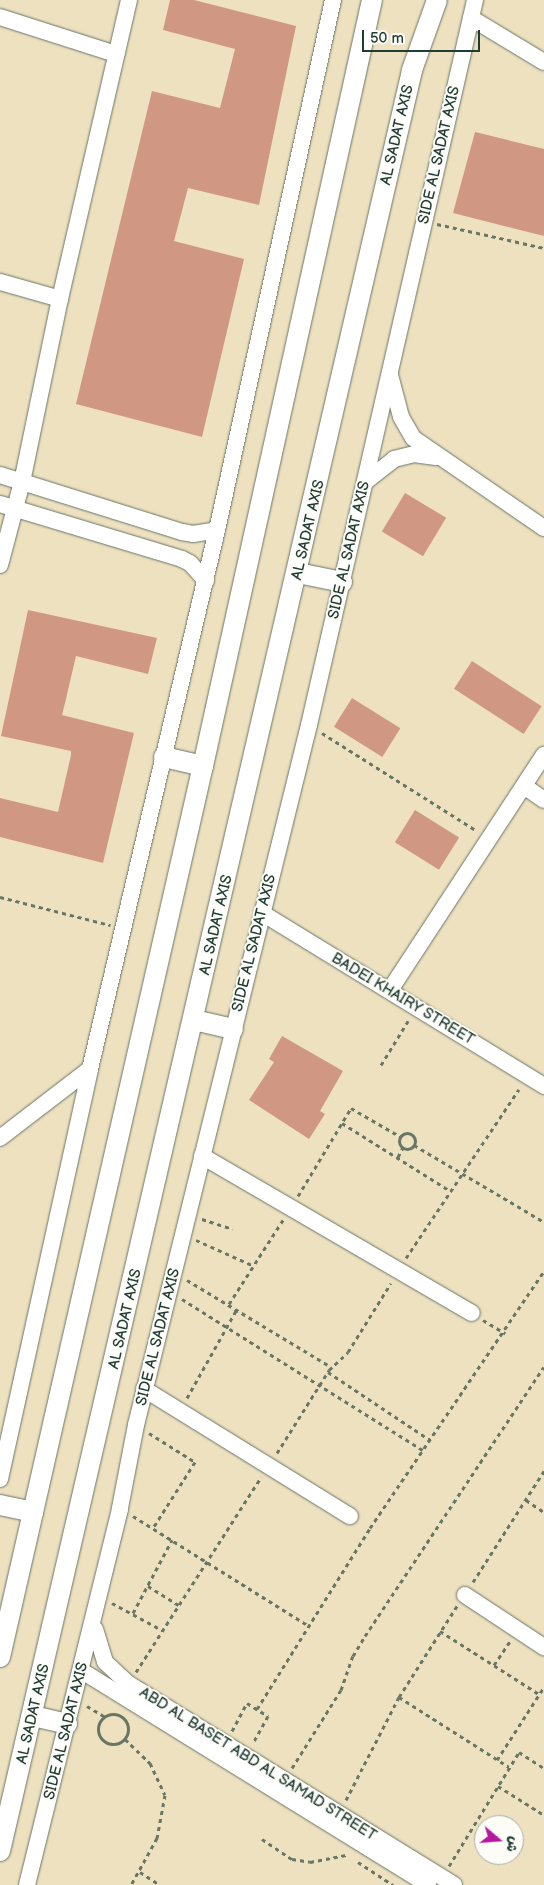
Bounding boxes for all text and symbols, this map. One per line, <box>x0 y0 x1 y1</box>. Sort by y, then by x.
scale bar <box>364 20 482 52</box>
text: 50 m <box>370 29 404 48</box>
street label: AL SADAT AXIS <box>377 83 417 187</box>
street label: SIDE AL SADAT AXIS <box>414 84 464 226</box>
street label: AL SADAT AXIS <box>288 478 328 582</box>
street label: SIDE AL SADAT AXIS <box>324 479 374 621</box>
street label: SIDE AL SADAT AXIS <box>228 872 280 1014</box>
street label: AL SADAT AXIS <box>196 873 236 977</box>
street label: BADEI KHAIRY STREET <box>328 949 478 1049</box>
street label: SIDE AL SADAT AXIS <box>132 1266 184 1408</box>
street label: AL SADAT AXIS <box>105 1267 145 1371</box>
street label: SIDE AL SADAT AXIS <box>40 1660 92 1802</box>
street label: AL SADAT AXIS <box>13 1662 53 1766</box>
street label: ABD AL BASET ABD AL SAMAD STREET <box>136 1683 380 1845</box>
north arrow <box>474 1815 524 1865</box>
text: ش <box>502 1835 523 1854</box>

